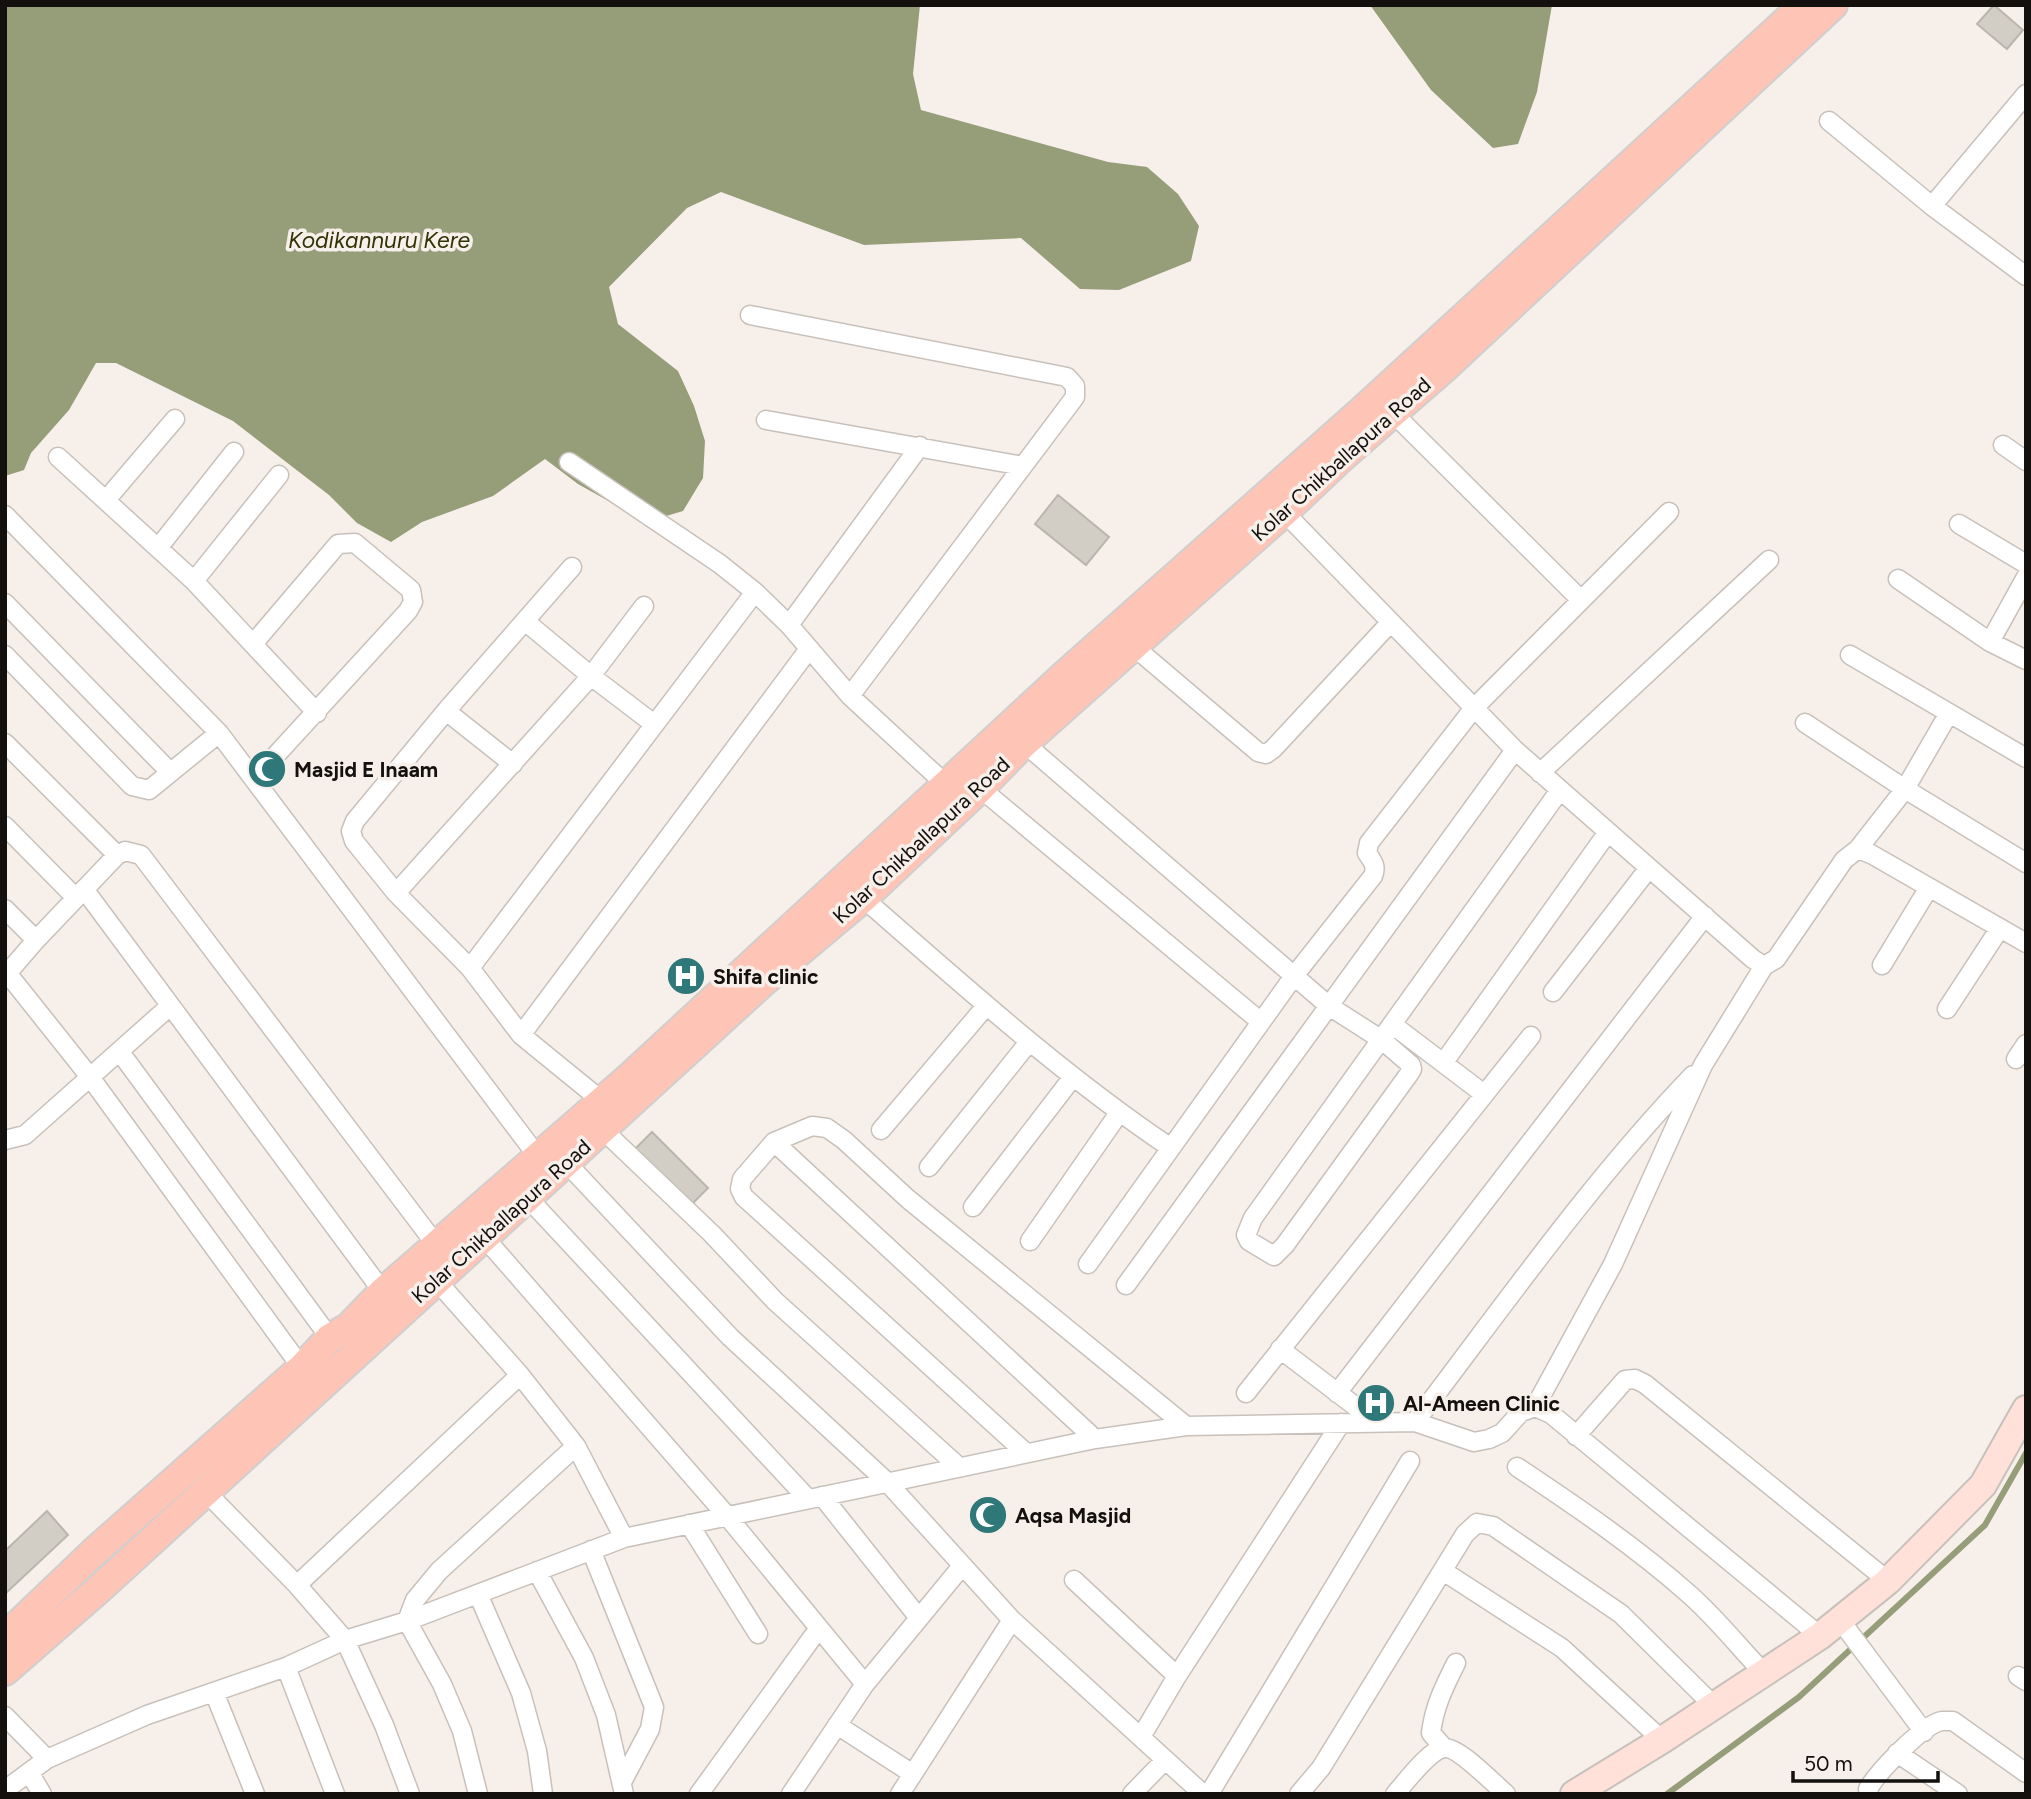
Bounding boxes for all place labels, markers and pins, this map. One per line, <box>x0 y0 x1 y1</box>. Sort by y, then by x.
mosque icon: Masjid E Inaam <box>246 748 288 790</box>
place label: Masjid E Inaam <box>294 757 438 782</box>
hospital icon: Shifa clinic <box>665 955 707 997</box>
place label: Shifa clinic <box>713 964 819 989</box>
hospital icon: Al-Ameen Clinic <box>1355 1382 1397 1424</box>
place label: Al-Ameen Clinic <box>1403 1391 1561 1416</box>
mosque icon: Aqsa Masjid <box>967 1494 1009 1536</box>
place label: Aqsa Masjid <box>1015 1503 1131 1528</box>

